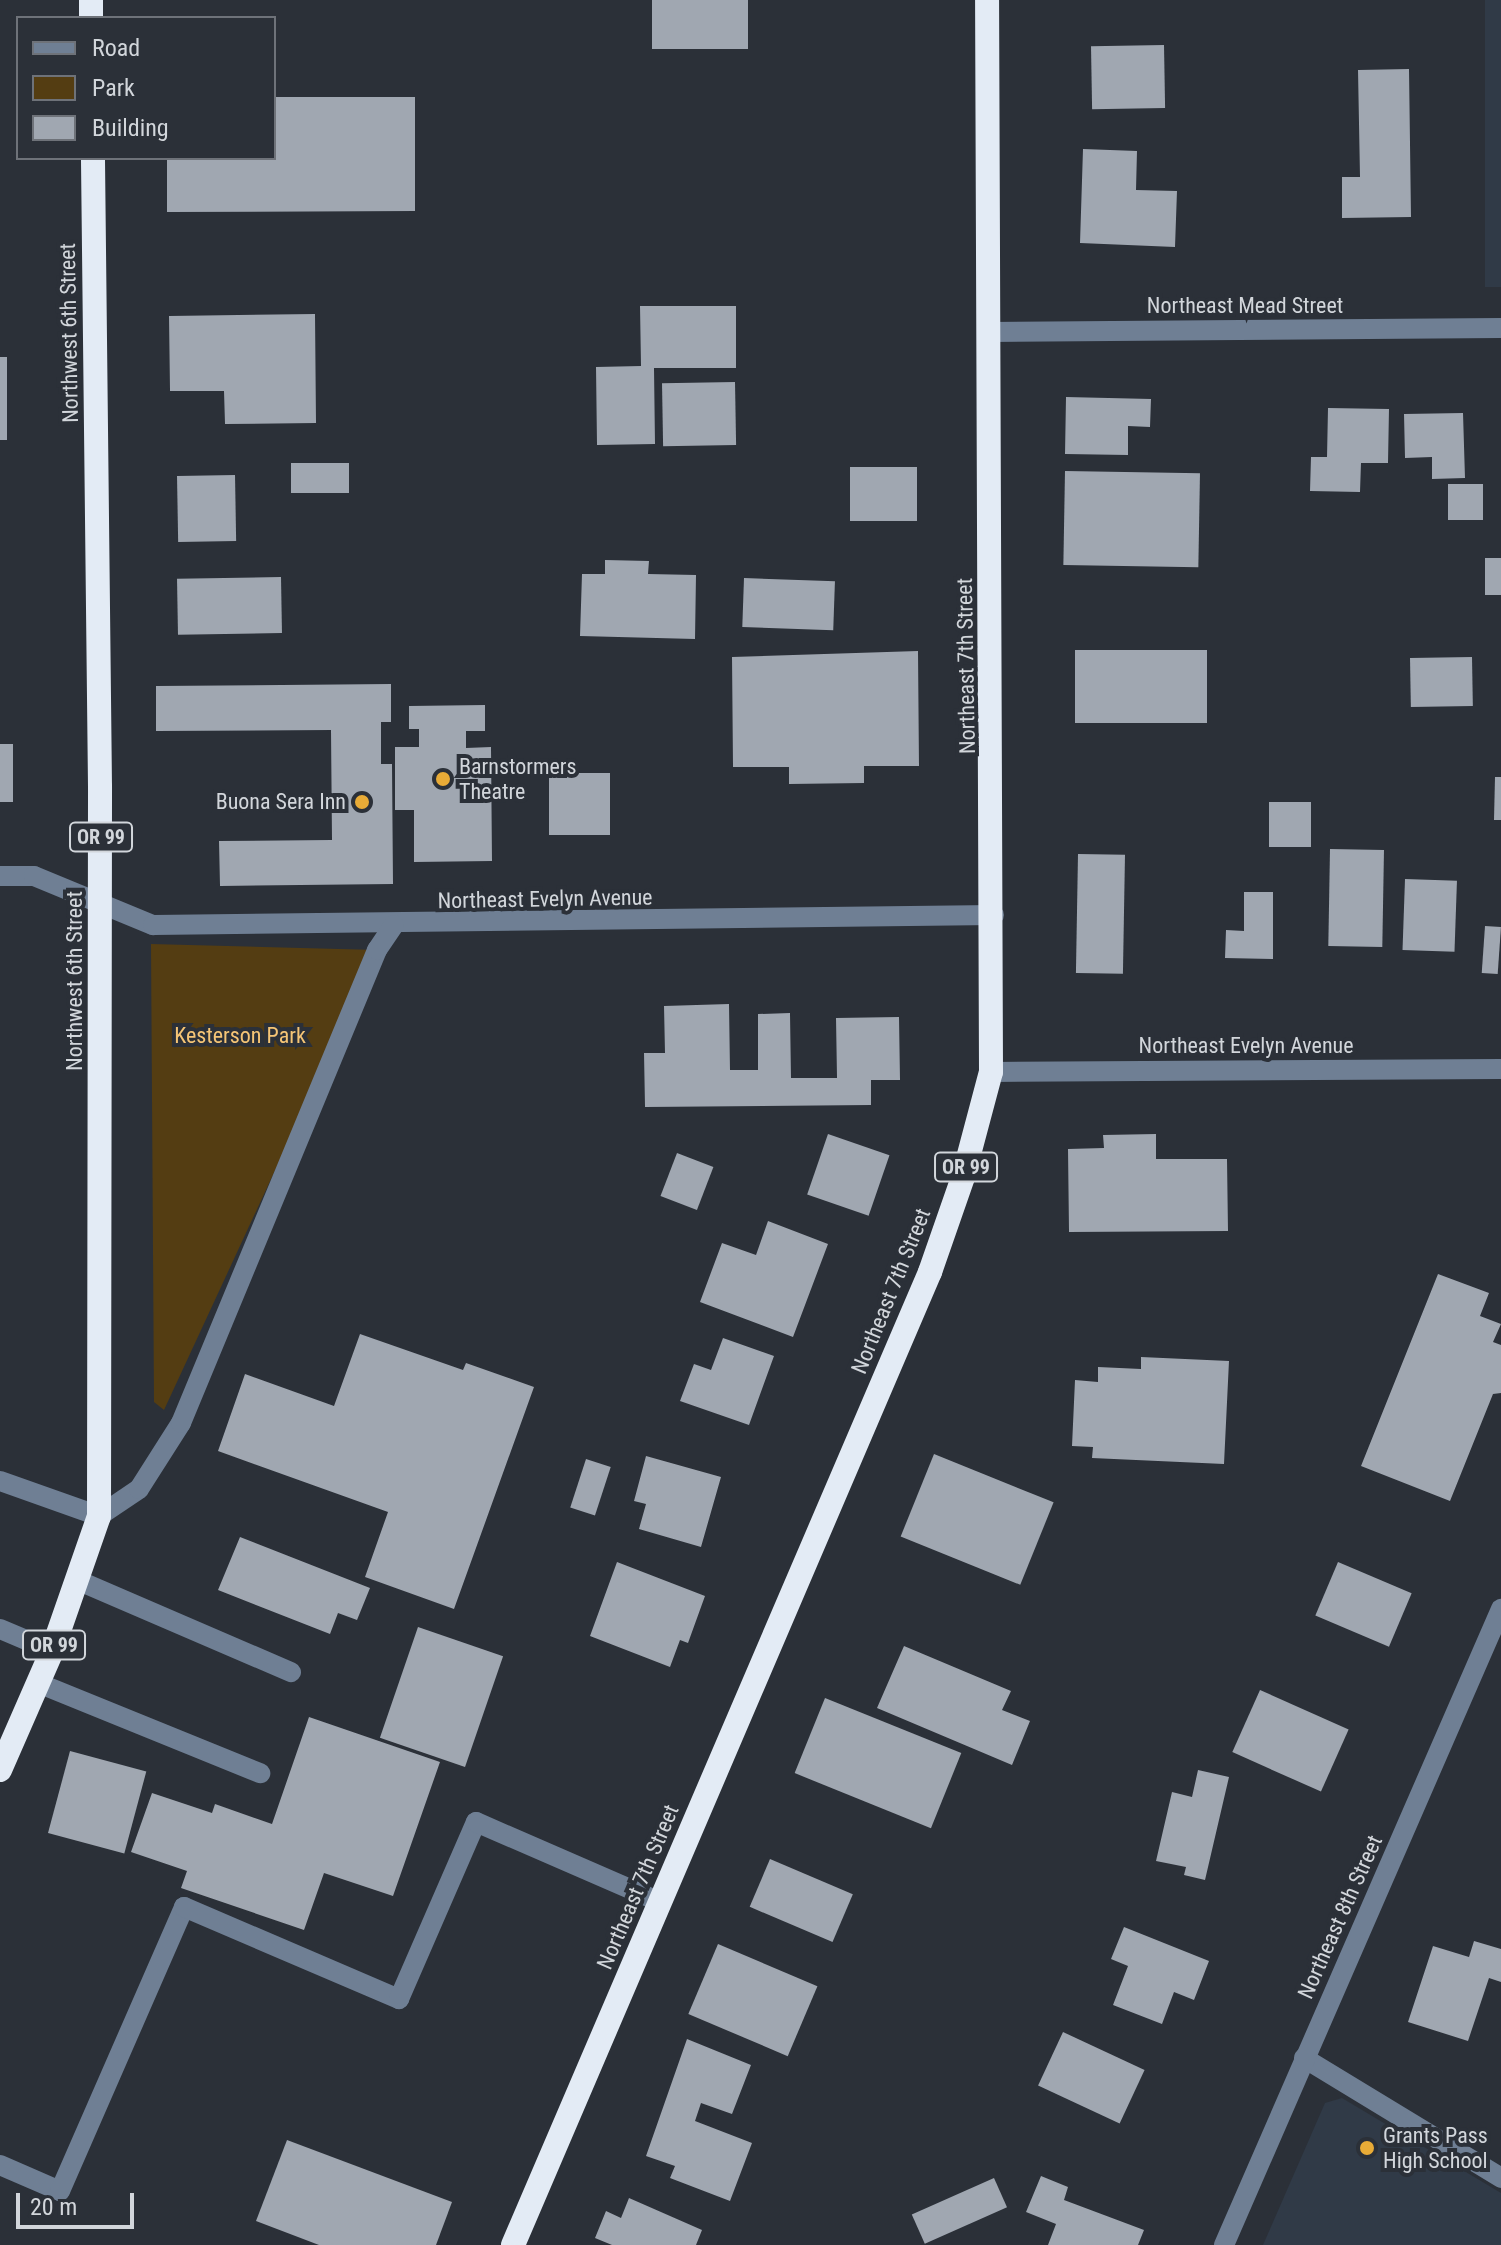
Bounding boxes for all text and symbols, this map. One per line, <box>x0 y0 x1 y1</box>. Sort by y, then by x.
legend <box>16 16 276 160</box>
text: Road <box>92 34 140 62</box>
text: Park <box>92 74 135 102</box>
text: Building <box>92 114 169 142</box>
street label: Northwest 6th Street <box>54 243 84 423</box>
street label: Northeast Mead Street <box>1147 293 1343 319</box>
street label: Northeast 7th Street <box>951 578 981 754</box>
place label: Barnstormers Theatre <box>459 753 577 804</box>
marker: Barnstormers Theatre <box>434 770 452 788</box>
place label: Buona Sera Inn <box>216 789 346 815</box>
marker: Buona Sera Inn <box>353 793 371 811</box>
road number: OR 99 <box>69 821 133 853</box>
street label: Northeast Evelyn Avenue <box>437 884 653 914</box>
street label: Northwest 6th Street <box>62 891 88 1071</box>
park label: Kesterson Park <box>174 1023 306 1049</box>
street label: Northeast Evelyn Avenue <box>1139 1033 1353 1059</box>
road number: OR 99 <box>934 1151 998 1183</box>
street label: Northeast 7th Street <box>846 1204 936 1378</box>
road number: OR 99 <box>22 1629 86 1661</box>
street label: Northeast 7th Street <box>591 1801 685 1973</box>
street label: Northeast 8th Street <box>1292 1831 1388 2003</box>
place label: Grants Pass High School <box>1383 2122 1488 2174</box>
marker: Grants Pass High School <box>1358 2139 1376 2157</box>
scale bar <box>20 2177 138 2227</box>
text: 20 m <box>30 2193 77 2221</box>

